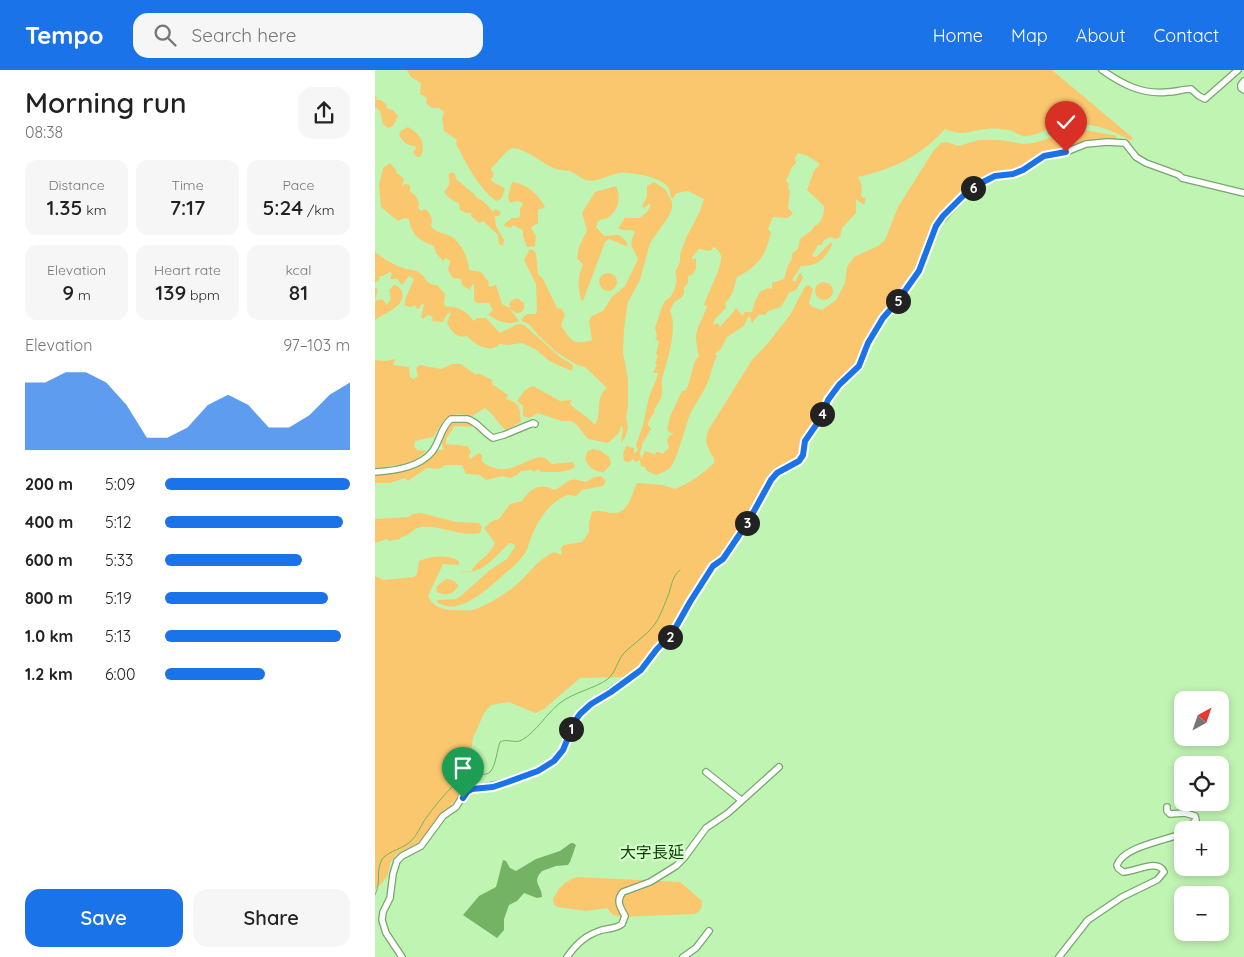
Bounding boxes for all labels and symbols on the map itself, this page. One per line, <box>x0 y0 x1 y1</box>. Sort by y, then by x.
pin <box>1045 101 1087 152</box>
pin: 6 <box>961 176 985 200</box>
pin: 5 <box>885 288 911 314</box>
pin: 4 <box>809 402 835 426</box>
pin: 3 <box>735 510 759 536</box>
pin: 2 <box>657 624 683 650</box>
north arrow <box>1174 691 1229 746</box>
pin: 1 <box>559 716 583 742</box>
pin <box>442 747 484 798</box>
district label: 大字長延 <box>620 842 684 862</box>

